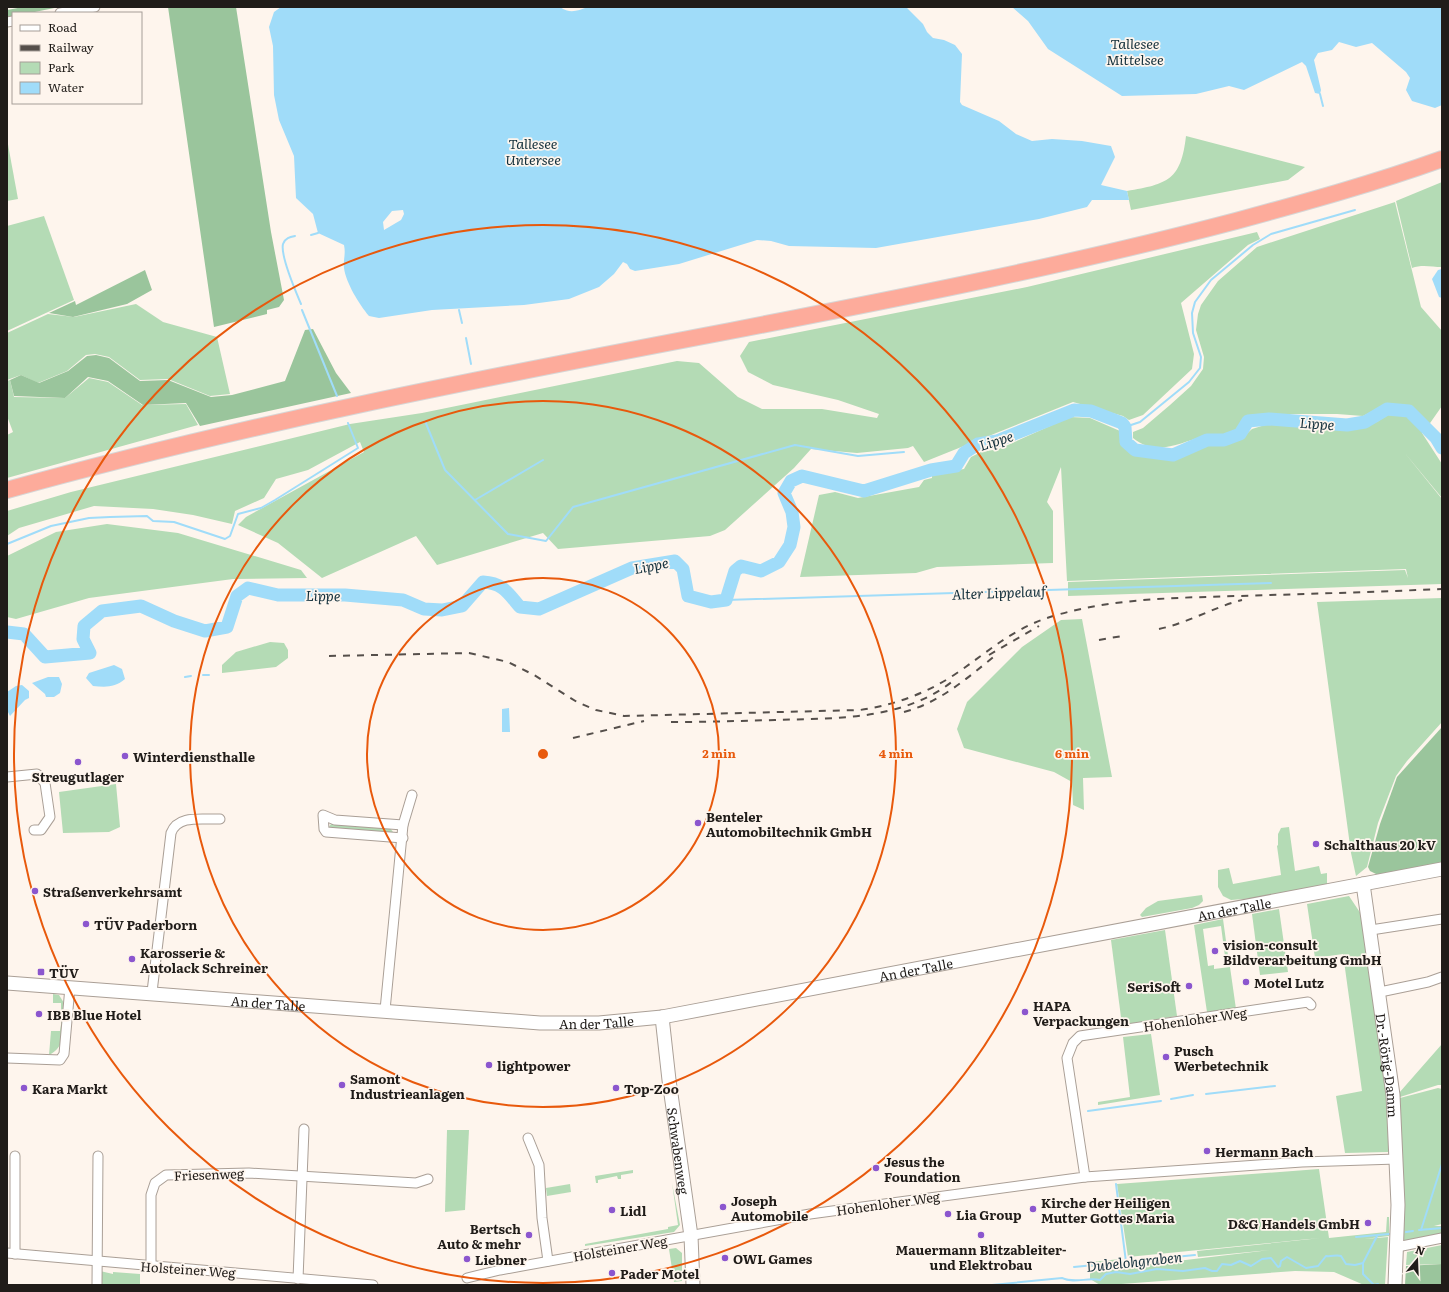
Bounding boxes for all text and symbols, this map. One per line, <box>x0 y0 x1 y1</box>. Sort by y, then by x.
legend <box>12 12 142 104</box>
text: Road <box>48 18 78 36</box>
water label: Tallesee Mittelsee <box>1106 33 1164 69</box>
text: Railway <box>48 38 94 56</box>
text: Park <box>48 58 75 76</box>
text: Water <box>48 78 84 96</box>
water label: Tallesee Untersee <box>505 133 561 169</box>
water label: Lippe <box>1299 412 1335 434</box>
water label: Lippe <box>976 425 1016 455</box>
water label: Lippe <box>632 552 670 578</box>
water label: Alter Lippelauf <box>951 580 1048 604</box>
water label: Lippe <box>305 585 341 605</box>
text: 2 min <box>702 744 736 762</box>
text: 4 min <box>879 744 914 762</box>
text: 6 min <box>1055 744 1090 762</box>
place label: Winterdiensthalle <box>133 747 255 766</box>
centre of rings <box>536 747 550 761</box>
marker: Winterdiensthalle <box>120 751 130 761</box>
marker: Streugutlager <box>73 757 83 767</box>
place label: Streugutlager <box>32 767 124 786</box>
place label: Benteler Automobiltechnik GmbH <box>706 807 872 841</box>
marker: Benteler Automobiltechnik GmbH <box>693 818 703 828</box>
place label: Schalthaus 20 kV <box>1324 835 1436 854</box>
marker: Schalthaus 20 kV <box>1311 839 1321 849</box>
place label: Straßenverkehrsamt <box>43 882 182 901</box>
marker: Straßenverkehrsamt <box>30 886 40 896</box>
street label: An der Talle <box>1196 892 1273 925</box>
place label: TÜV Paderborn <box>94 915 197 934</box>
marker: TÜV Paderborn <box>81 919 91 929</box>
place label: vision-consult Bildverarbeitung GmbH <box>1223 935 1382 969</box>
place label: Karosserie & Autolack Schreiner <box>140 943 268 977</box>
marker: vision-consult Bildverarbeitung GmbH <box>1210 946 1220 956</box>
street label: An der Talle <box>877 953 954 985</box>
marker: Karosserie & Autolack Schreiner <box>127 954 137 964</box>
place label: TÜV <box>49 963 79 982</box>
marker: TÜV <box>36 967 46 977</box>
place label: Motel Lutz <box>1254 973 1324 992</box>
place label: SeriSoft <box>1127 977 1181 996</box>
marker: Motel Lutz <box>1241 977 1251 987</box>
marker: SeriSoft <box>1184 981 1194 991</box>
street label: An der Talle <box>230 990 307 1015</box>
place label: HAPA Verpackungen <box>1033 996 1129 1030</box>
street label: Hohenloher Weg <box>1142 1002 1249 1036</box>
place label: IBB Blue Hotel <box>47 1005 142 1024</box>
marker: HAPA Verpackungen <box>1020 1007 1030 1017</box>
marker: IBB Blue Hotel <box>34 1009 44 1019</box>
street label: An der Talle <box>559 1010 635 1033</box>
street label: Dr.-Rörig-Damm <box>1372 1012 1404 1118</box>
place label: Pusch Werbetechnik <box>1174 1041 1269 1075</box>
marker: Pusch Werbetechnik <box>1161 1052 1171 1062</box>
place label: lightpower <box>497 1056 571 1075</box>
marker: lightpower <box>484 1060 494 1070</box>
place label: Samont Industrieanlagen <box>350 1069 465 1103</box>
place label: Kara Markt <box>32 1079 108 1098</box>
place label: Top-Zoo <box>624 1079 679 1098</box>
marker: Samont Industrieanlagen <box>337 1080 347 1090</box>
marker: Kara Markt <box>19 1083 29 1093</box>
marker: Top-Zoo <box>611 1083 621 1093</box>
street label: Schwabenweg <box>663 1106 695 1196</box>
place label: Hermann Bach <box>1215 1142 1313 1161</box>
marker: Hermann Bach <box>1202 1146 1212 1156</box>
place label: Jesus the Foundation <box>884 1152 961 1186</box>
street label: Friesenweg <box>174 1163 245 1185</box>
marker: Jesus the Foundation <box>871 1163 881 1173</box>
street label: Hohenloher Weg <box>835 1186 942 1220</box>
place label: Joseph Automobile <box>731 1191 808 1225</box>
place label: Kirche der Heiligen Mutter Gottes Maria <box>1041 1193 1175 1227</box>
place label: Lidl <box>620 1201 647 1220</box>
marker: Joseph Automobile <box>718 1202 728 1212</box>
marker: Kirche der Heiligen Mutter Gottes Maria <box>1028 1204 1038 1214</box>
marker: Lidl <box>607 1205 617 1215</box>
place label: Lia Group <box>956 1205 1022 1224</box>
marker: Lia Group <box>943 1209 953 1219</box>
place label: D&G Handels GmbH <box>1228 1214 1360 1233</box>
marker: D&G Handels GmbH <box>1363 1218 1373 1228</box>
place label: Bertsch Auto & mehr <box>437 1219 521 1253</box>
marker: Bertsch Auto & mehr <box>524 1230 534 1240</box>
street label: Holsteiner Weg <box>571 1230 669 1266</box>
marker: Mauermann Blitzableiter- und Elektrobau <box>976 1230 986 1240</box>
place label: Mauermann Blitzableiter- und Elektrobau <box>896 1240 1066 1274</box>
north arrow <box>1397 1240 1437 1280</box>
text: N <box>1414 1241 1428 1259</box>
water label: Dubelohgraben <box>1085 1246 1184 1276</box>
place label: OWL Games <box>733 1249 813 1268</box>
place label: Liebner <box>475 1250 527 1269</box>
marker: OWL Games <box>720 1253 730 1263</box>
marker: Liebner <box>462 1254 472 1264</box>
street label: Holsteiner Weg <box>140 1256 237 1282</box>
place label: Pader Motel <box>620 1264 700 1283</box>
marker: Pader Motel <box>607 1268 617 1278</box>

